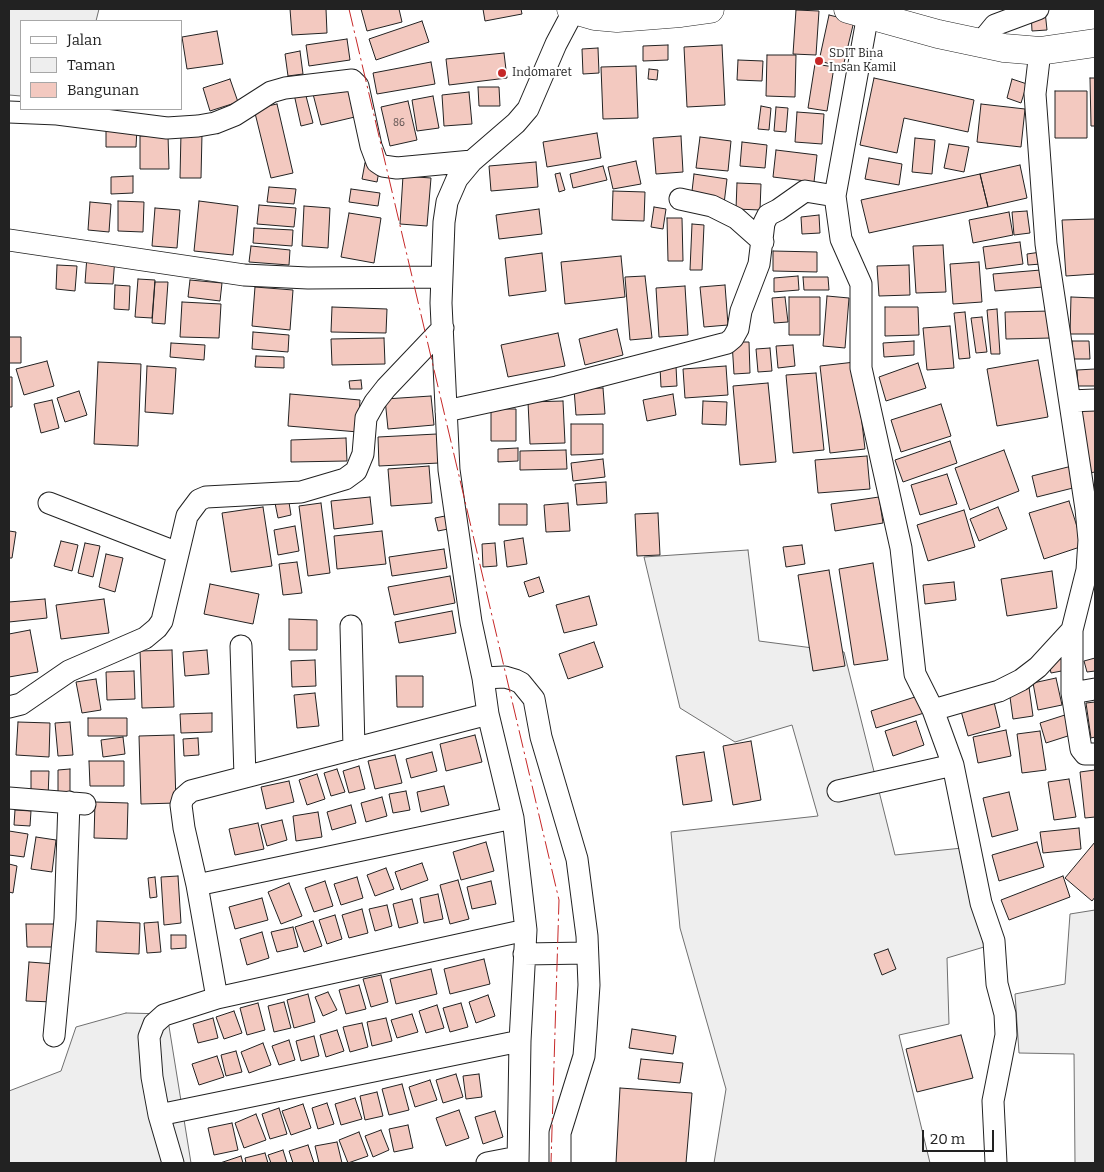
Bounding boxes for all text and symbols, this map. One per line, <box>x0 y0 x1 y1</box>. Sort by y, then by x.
legend <box>20 20 182 110</box>
text: Jalan <box>67 31 102 49</box>
place label: SDIT Bina Insan Kamil <box>829 47 896 75</box>
marker: SDIT Bina Insan Kamil <box>813 55 825 67</box>
text: Taman <box>67 56 115 74</box>
place label: Indomaret <box>512 66 572 80</box>
marker: Indomaret <box>496 67 508 79</box>
text: Bangunan <box>67 81 139 99</box>
house number: 86 <box>393 117 405 129</box>
scale bar <box>924 1120 996 1152</box>
text: 20 m <box>930 1130 965 1148</box>

